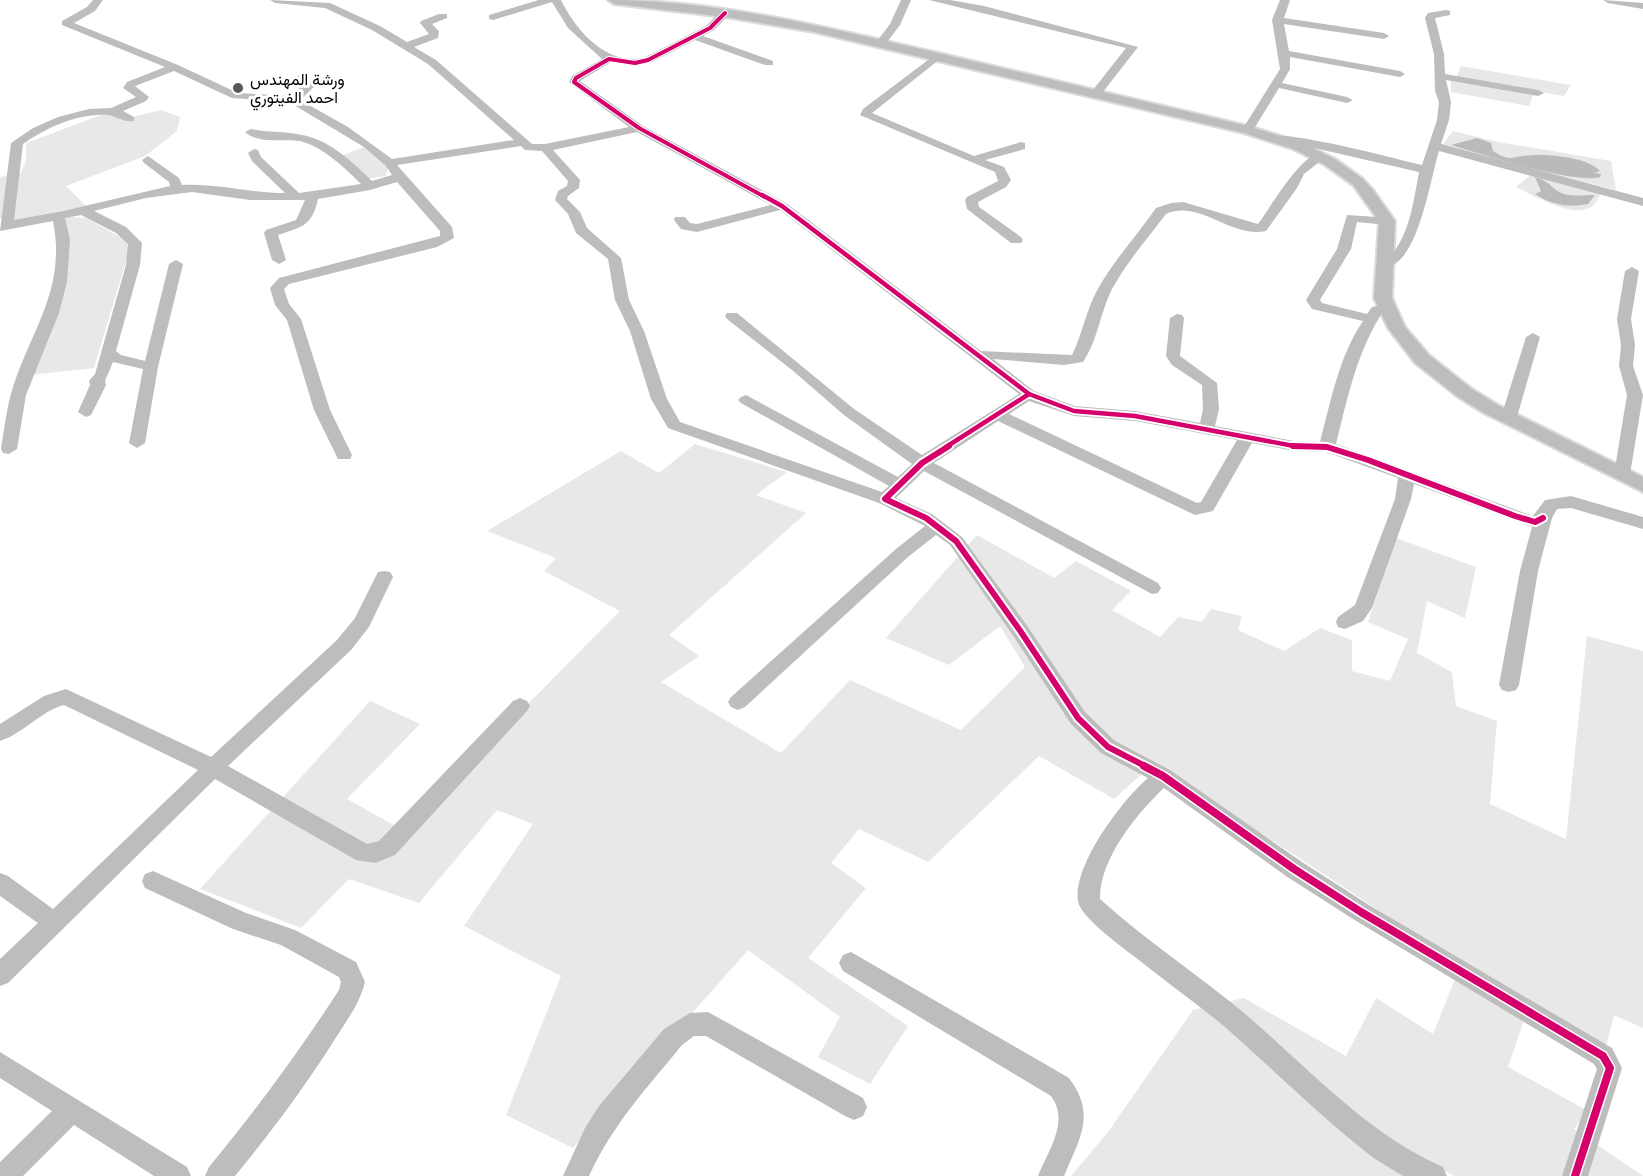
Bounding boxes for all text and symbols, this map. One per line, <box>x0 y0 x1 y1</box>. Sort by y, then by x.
place label: ورشة المهندس احمد الفيتوري <box>250 70 345 111</box>
marker: ورشة المهندس احمد الفيتوري <box>231 81 245 95</box>

